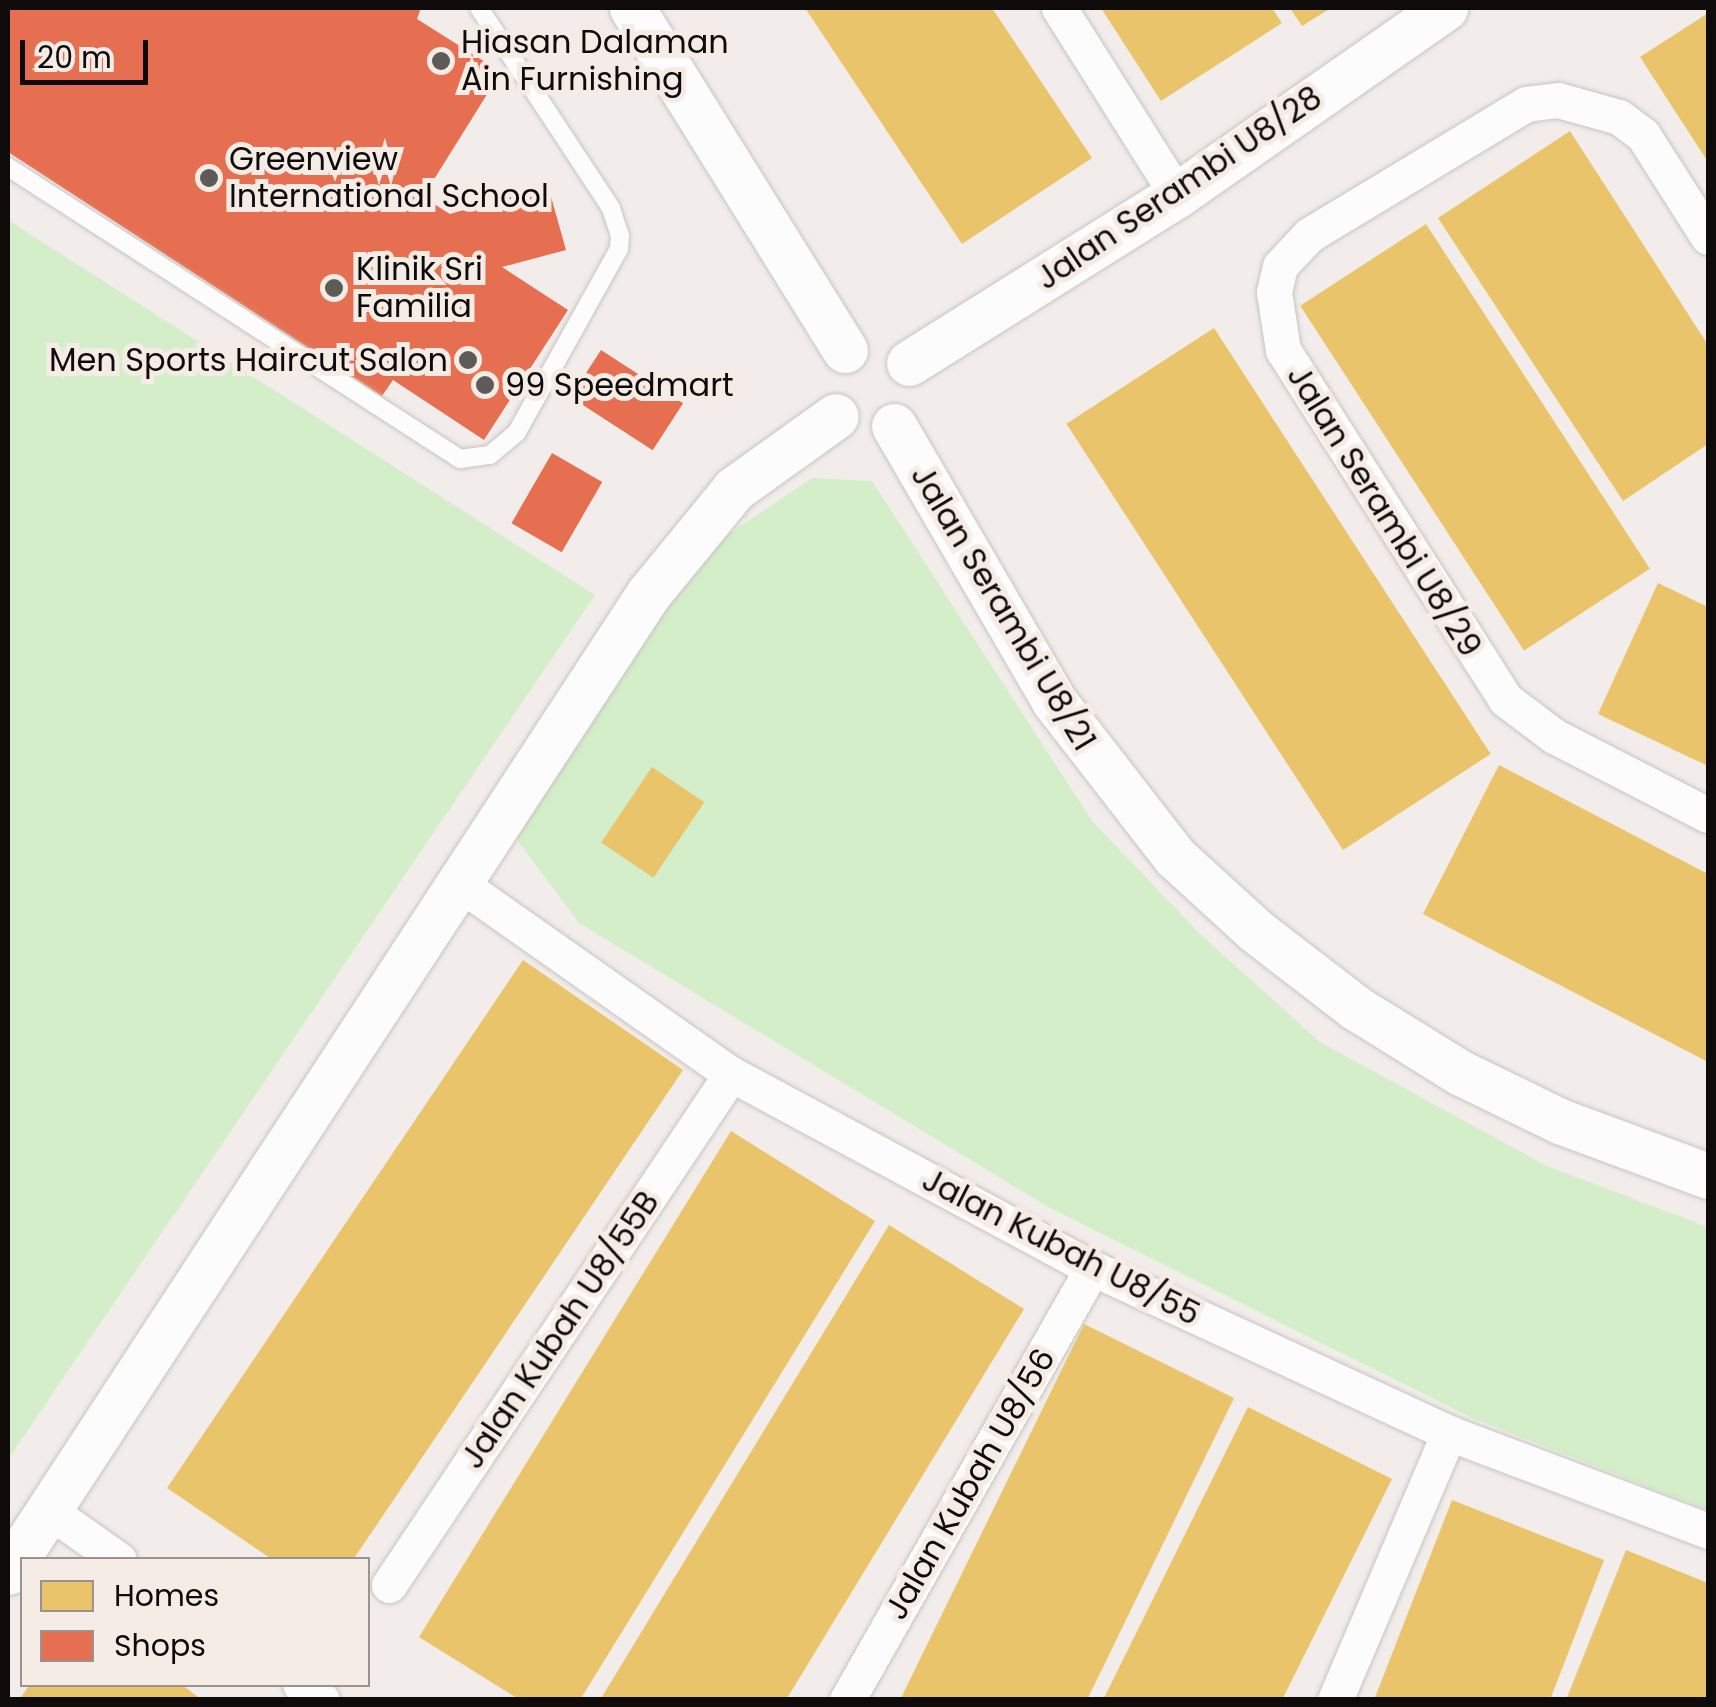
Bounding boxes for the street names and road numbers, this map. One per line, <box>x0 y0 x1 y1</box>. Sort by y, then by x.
street label: Jalan Serambi U8/28 <box>1029 78 1329 298</box>
street label: Jalan Serambi U8/29 <box>1279 358 1489 664</box>
street label: Jalan Serambi U8/21 <box>903 458 1103 758</box>
street label: Jalan Kubah U8/55 <box>916 1160 1206 1334</box>
street label: Jalan Kubah U8/55B <box>453 1184 667 1476</box>
street label: Jalan Kubah U8/56 <box>877 1342 1063 1626</box>

